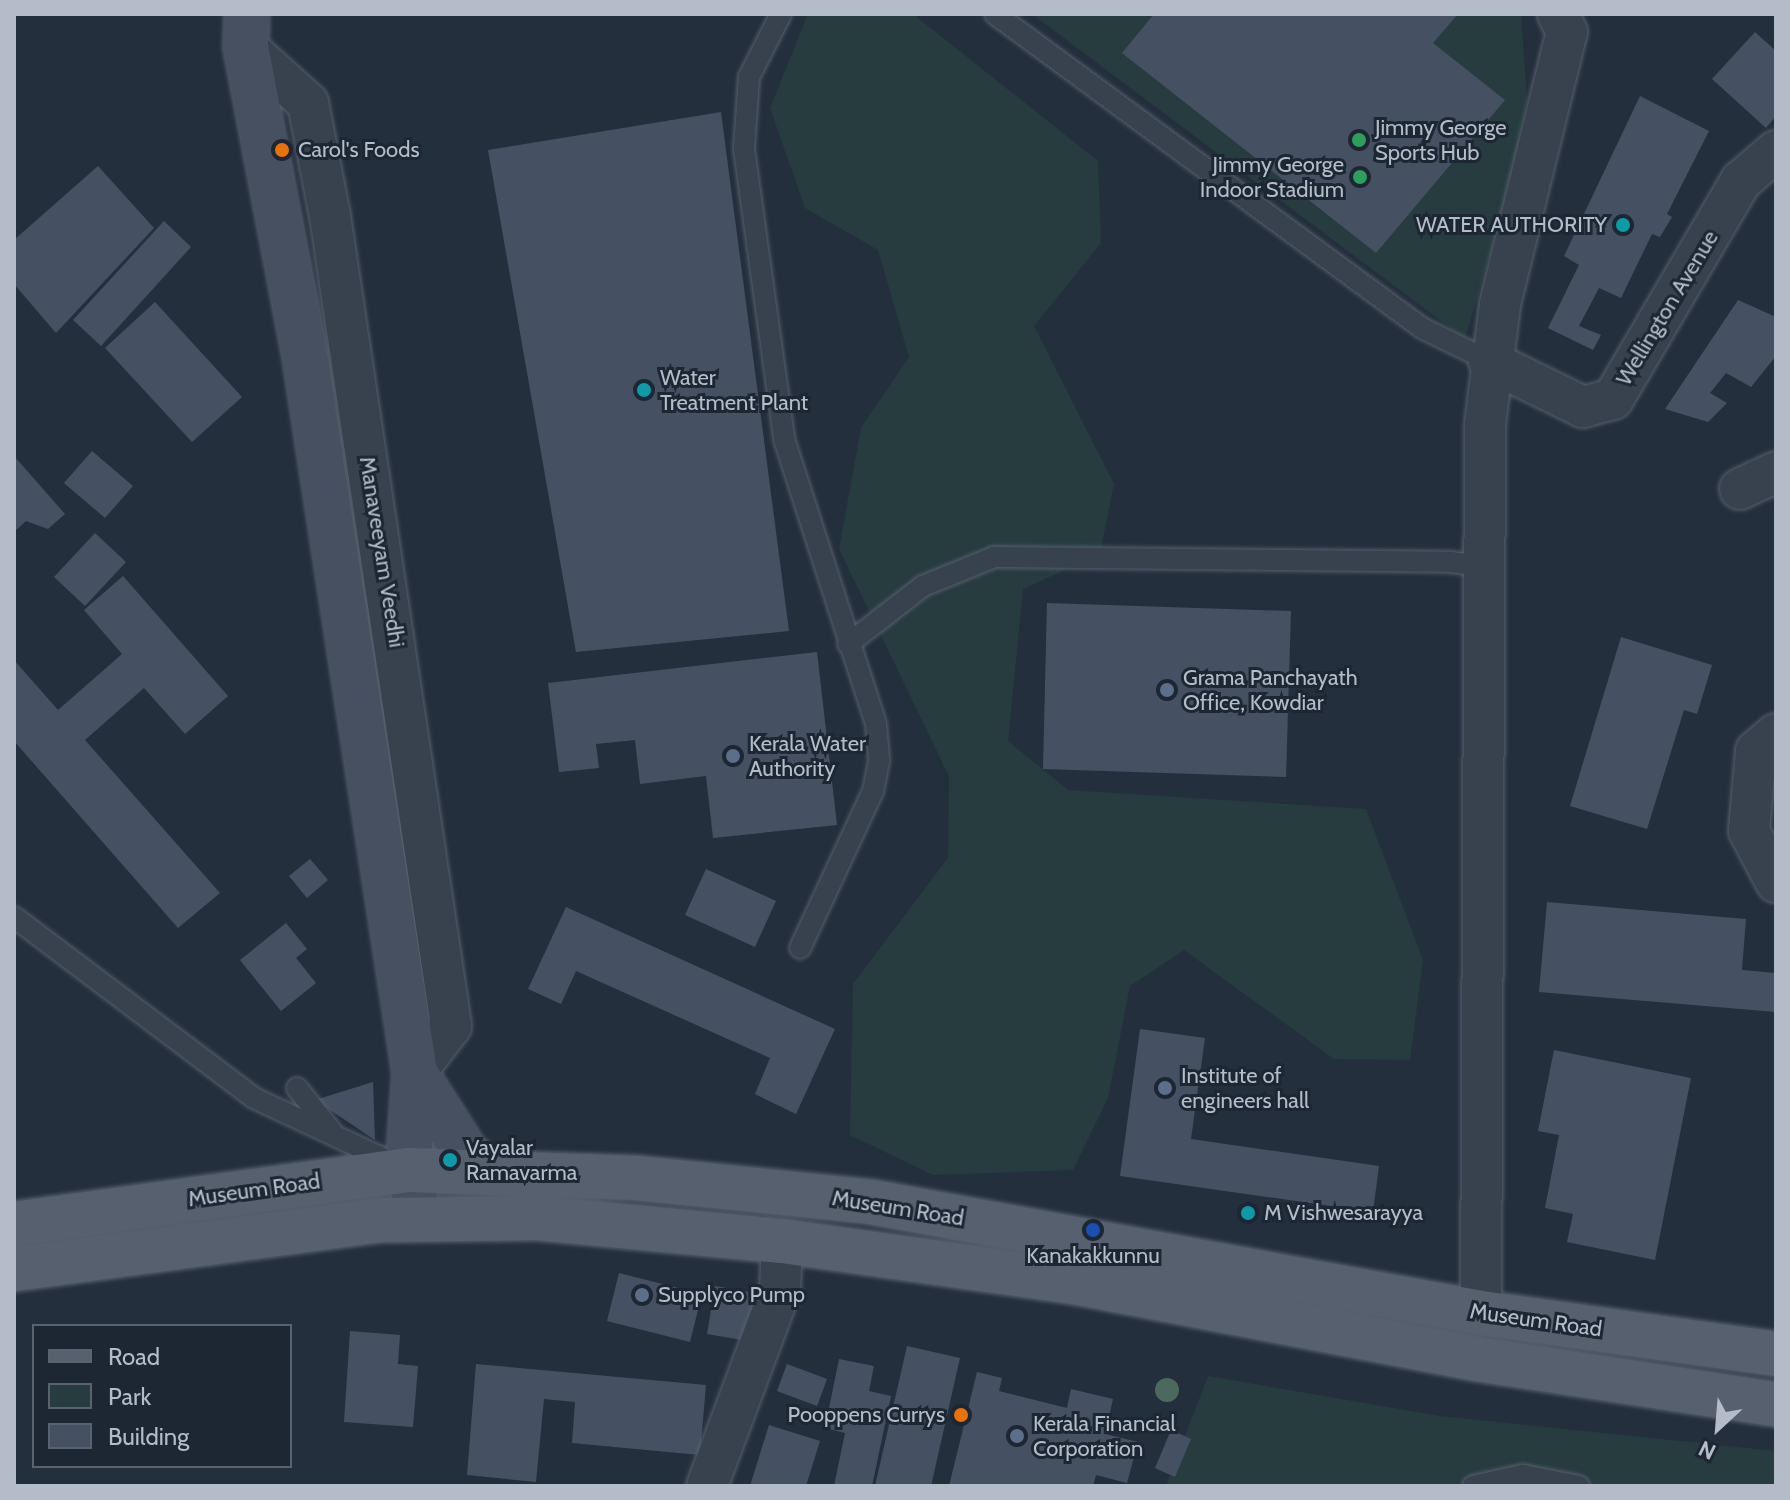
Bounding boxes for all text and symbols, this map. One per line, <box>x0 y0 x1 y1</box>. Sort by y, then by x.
place label: Jimmy George Sports Hub <box>1375 114 1506 166</box>
marker: Jimmy George Sports Hub <box>1350 131 1368 149</box>
place label: Carol's Foods <box>298 137 420 163</box>
marker: Carol's Foods <box>273 141 291 159</box>
place label: Jimmy George Indoor Stadium <box>1200 151 1344 202</box>
marker: Jimmy George Indoor Stadium <box>1351 168 1369 186</box>
place label: WATER AUTHORITY <box>1416 212 1607 238</box>
marker: WATER AUTHORITY <box>1614 216 1632 234</box>
street label: Wellington Avenue <box>1610 226 1724 390</box>
place label: Water Treatment Plant <box>660 364 808 416</box>
marker: Water Treatment Plant <box>635 381 653 399</box>
street label: Manaveeyam Veedhi <box>354 455 410 649</box>
place label: Grama Panchayath Office, Kowdiar <box>1183 664 1358 716</box>
marker: Grama Panchayath Office, Kowdiar <box>1158 681 1176 699</box>
place label: Kerala Water Authority <box>749 730 866 782</box>
marker: Kerala Water Authority <box>724 747 742 765</box>
place label: Institute of engineers hall <box>1181 1062 1309 1114</box>
marker: Institute of engineers hall <box>1156 1079 1174 1097</box>
place label: Vayalar Ramavarma <box>466 1134 577 1186</box>
marker: Vayalar Ramavarma <box>441 1151 459 1169</box>
street label: Museum Road <box>186 1168 322 1212</box>
street label: Museum Road <box>830 1185 966 1231</box>
place label: M Vishwesarayya <box>1264 1200 1423 1226</box>
marker: M Vishwesarayya <box>1239 1204 1257 1222</box>
marker: Kanakakkunnu <box>1084 1221 1102 1239</box>
place label: Kanakakkunnu <box>1026 1243 1160 1269</box>
place label: Supplyco Pump <box>658 1282 805 1308</box>
marker: Supplyco Pump <box>633 1286 651 1304</box>
street label: Museum Road <box>1468 1298 1604 1342</box>
legend <box>32 1324 292 1468</box>
text: Road <box>108 1342 160 1371</box>
text: Park <box>108 1382 151 1411</box>
north arrow <box>1678 1388 1758 1468</box>
place label: Pooppens Currys <box>788 1402 945 1428</box>
marker: Pooppens Currys <box>952 1406 970 1424</box>
place label: Kerala Financial Corporation <box>1033 1410 1176 1462</box>
text: Building <box>108 1422 189 1451</box>
marker: Kerala Financial Corporation <box>1008 1427 1026 1445</box>
text: N <box>1694 1434 1720 1466</box>

